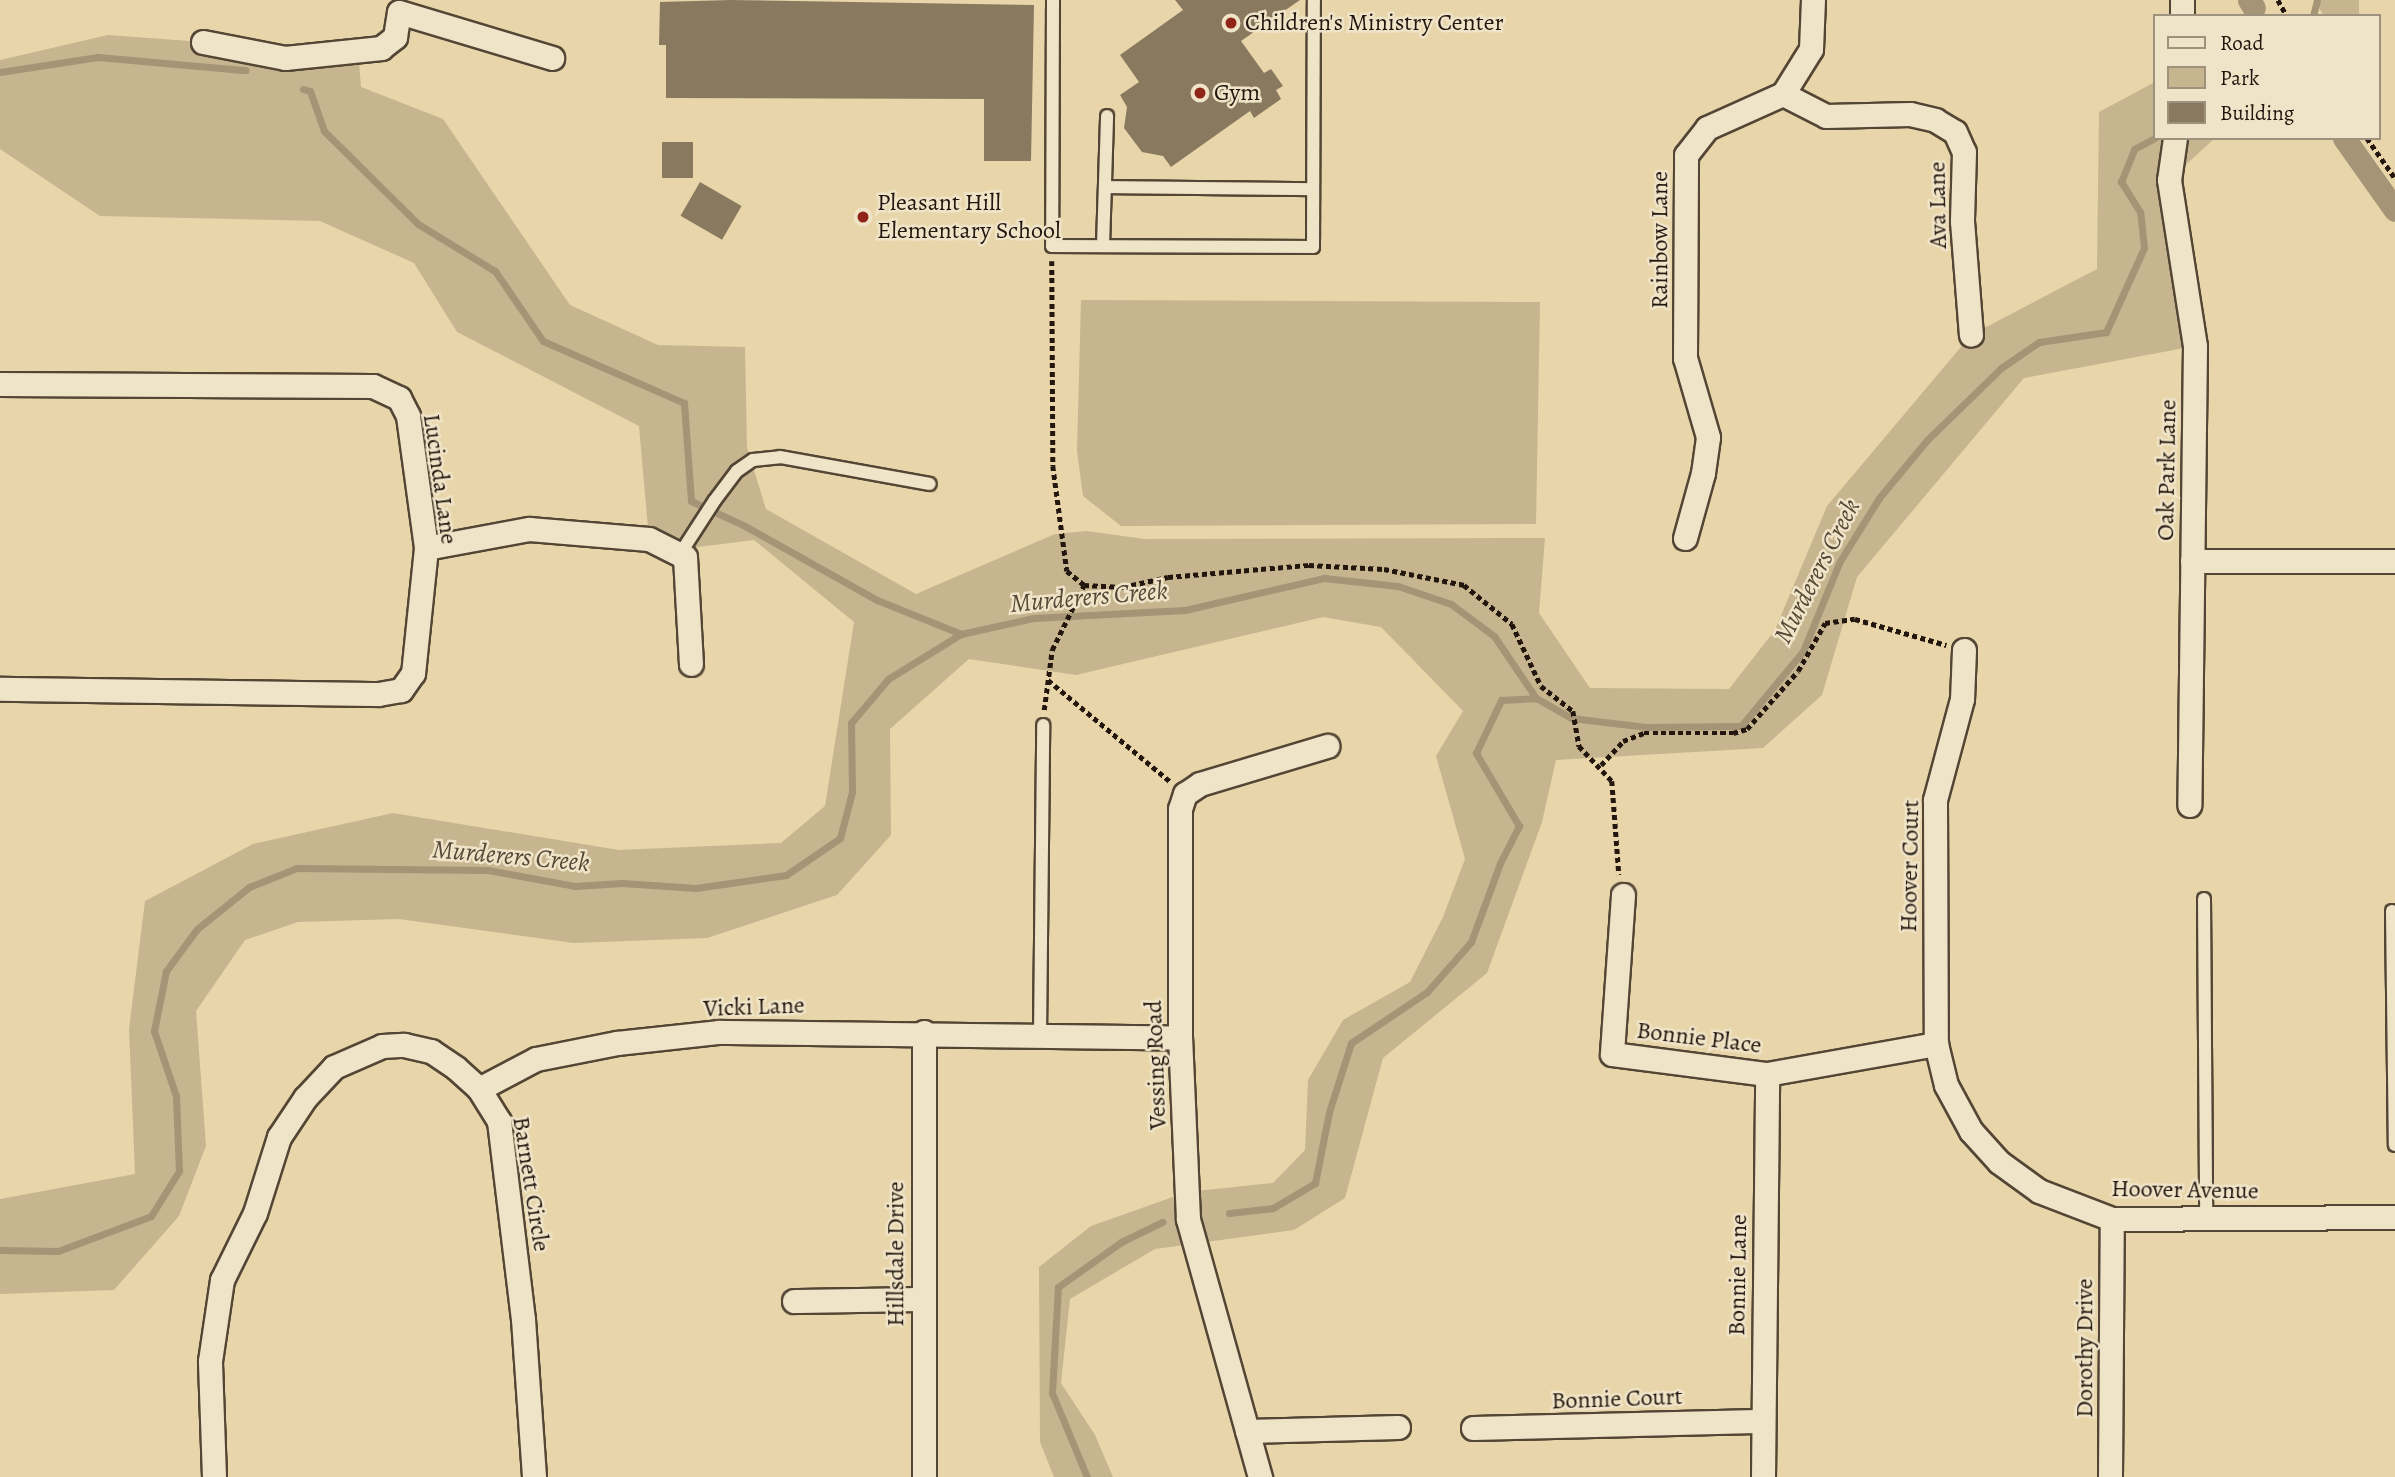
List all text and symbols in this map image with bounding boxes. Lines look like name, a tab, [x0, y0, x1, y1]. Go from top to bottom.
place label: Children's Ministry Center	[1245, 9, 1504, 37]
legend	[2154, 14, 2381, 140]
marker: Children's Ministry Center	[1223, 15, 1239, 31]
text: Road	[2220, 29, 2264, 57]
text: Park	[2220, 64, 2259, 92]
place label: Gym	[1214, 79, 1260, 107]
marker: Gym	[1192, 85, 1208, 101]
text: Building	[2220, 99, 2294, 127]
street label: Ava Lane	[1923, 161, 1953, 249]
street label: Rainbow Lane	[1646, 171, 1674, 309]
place label: Pleasant Hill Elementary School	[877, 189, 1061, 245]
marker: Pleasant Hill Elementary School	[855, 209, 871, 225]
street label: Oak Park Lane	[2151, 399, 2183, 541]
street label: Lucinda Lane	[417, 412, 463, 546]
water label: Murderers Creek	[1767, 494, 1867, 648]
water label: Murderers Creek	[1009, 575, 1169, 619]
street label: Hoover Court	[1894, 799, 1926, 933]
water label: Murderers Creek	[431, 834, 591, 878]
street label: Vicki Lane	[703, 991, 805, 1023]
street label: Vessing Road	[1139, 1000, 1173, 1130]
street label: Bonnie Place	[1635, 1016, 1763, 1060]
street label: Barnett Circle	[506, 1114, 556, 1254]
street label: Hoover Avenue	[2111, 1174, 2259, 1206]
street label: Hillsdale Drive	[882, 1181, 910, 1327]
street label: Bonnie Lane	[1723, 1214, 1753, 1336]
street label: Dorothy Drive	[2071, 1278, 2099, 1418]
street label: Bonnie Court	[1551, 1382, 1683, 1416]

